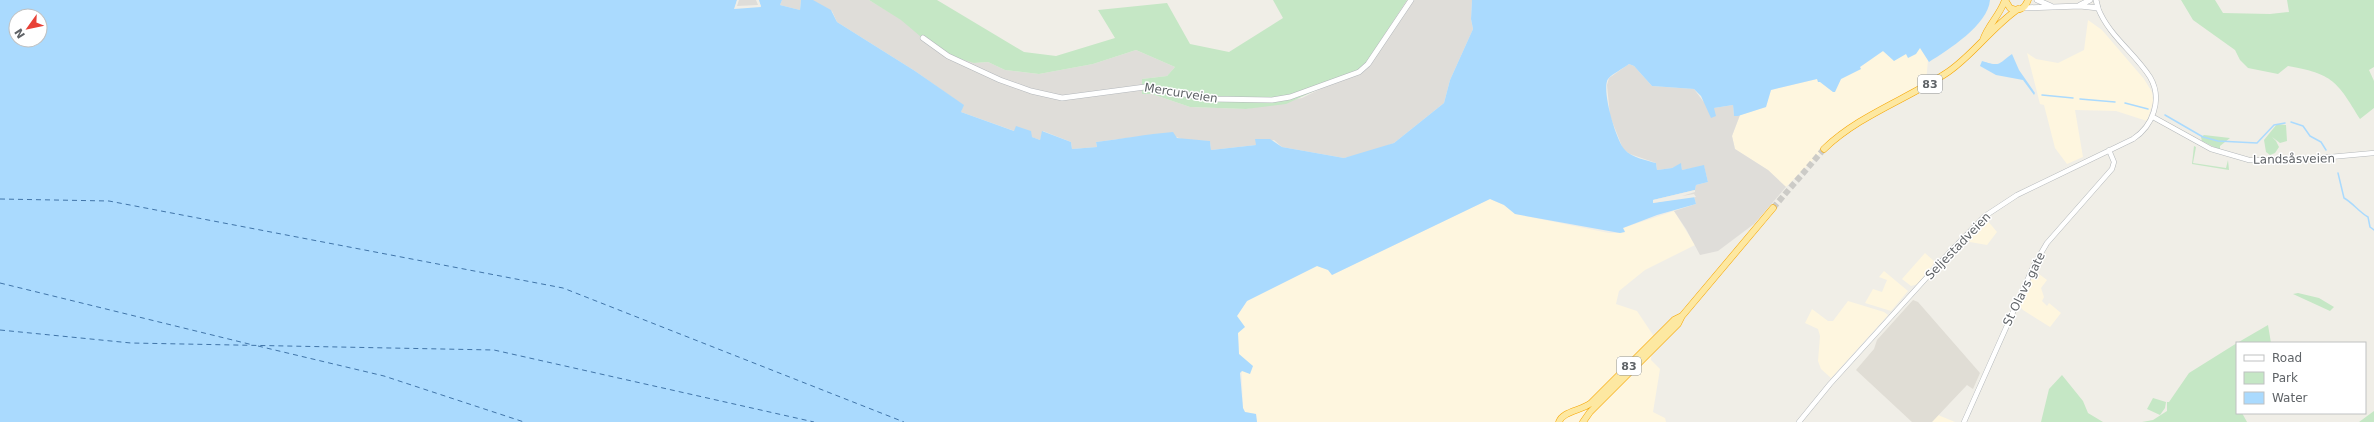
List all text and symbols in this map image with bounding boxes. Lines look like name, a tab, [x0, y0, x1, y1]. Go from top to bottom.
north arrow	[8, 8, 48, 48]
text: N	[12, 26, 28, 41]
road number: 83	[1918, 75, 1942, 93]
street label: Mercurveien	[1143, 80, 1219, 106]
street label: Landsåsveien	[2253, 151, 2335, 167]
street label: Seljestadveien	[1922, 210, 1994, 282]
street label: St Olavs gate	[2000, 250, 2048, 328]
legend	[2236, 342, 2366, 414]
text: Road	[2272, 351, 2302, 365]
road number: 83	[1617, 357, 1641, 375]
text: Park	[2272, 371, 2298, 385]
text: Water	[2272, 391, 2308, 405]

